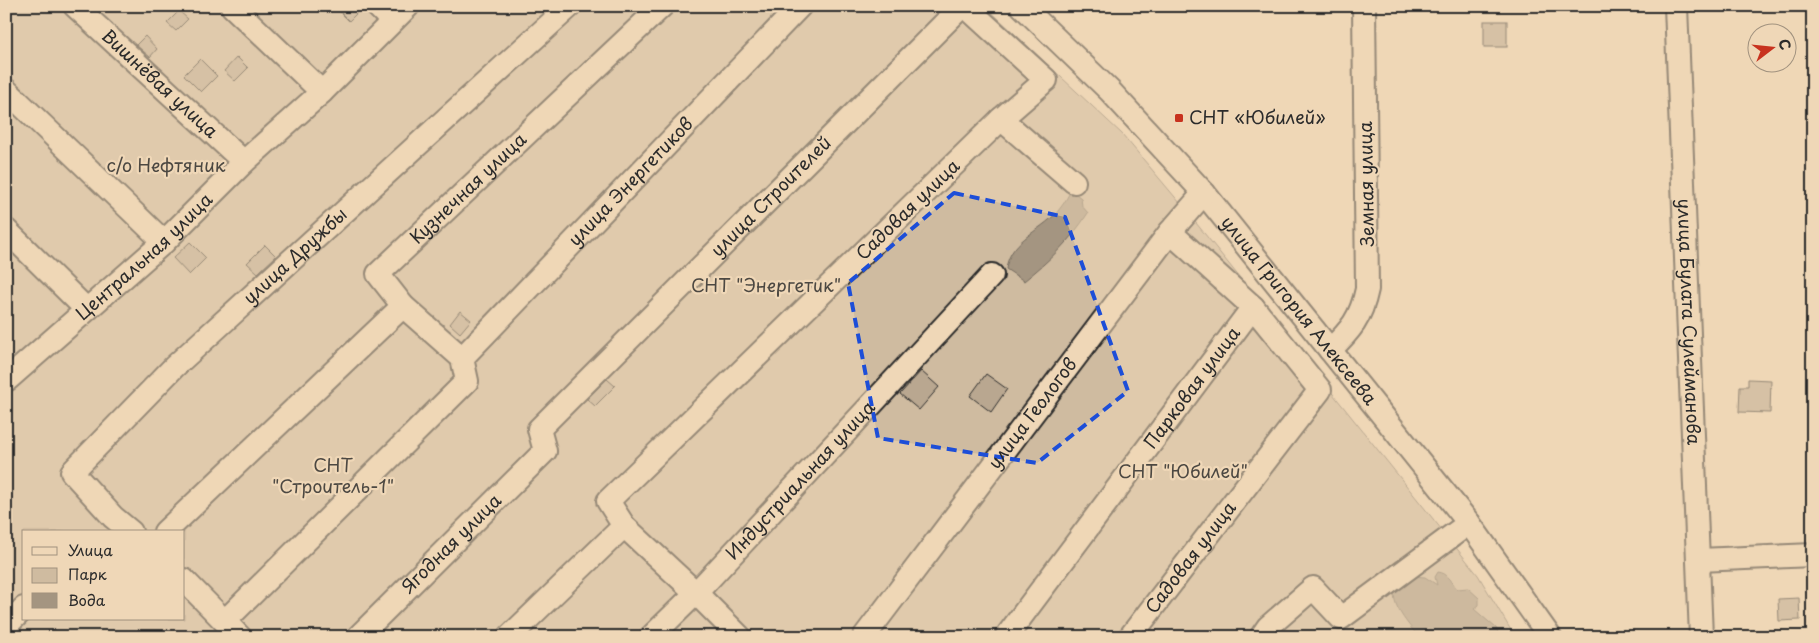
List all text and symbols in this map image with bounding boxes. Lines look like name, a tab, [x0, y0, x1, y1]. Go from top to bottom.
street label: Вишнёвая улица	[96, 22, 225, 144]
north arrow	[1746, 22, 1796, 72]
text: С	[1773, 36, 1797, 52]
place label: СНТ «Юбилей»	[1189, 103, 1326, 130]
street label: улица Энергетиков	[561, 110, 699, 252]
marker: СНТ «Юбилей»	[1173, 112, 1185, 124]
street label: Земная улица	[1351, 120, 1380, 247]
street label: Кузнечная улица	[403, 125, 532, 249]
street label: улица Строителей	[704, 129, 837, 262]
park label: с/о Нефтяник	[106, 151, 226, 178]
street label: Садовая улица	[849, 152, 966, 266]
street label: Центральная улица	[69, 185, 218, 326]
street label: улица Булата Сулейманова	[1672, 198, 1708, 446]
street label: улица Дружбы	[236, 201, 352, 310]
street label: улица Григория Алексеева	[1215, 209, 1385, 411]
park label: СНТ "Энергетик"	[691, 271, 841, 298]
street label: Парковая улица	[1136, 320, 1246, 454]
street label: улица Геологов	[981, 351, 1083, 474]
street label: Индустриальная улица	[719, 393, 881, 565]
park label: СНТ "Строитель-1"	[272, 451, 394, 499]
park label: СНТ "Юбилей"	[1118, 457, 1248, 484]
street label: Ягодная улица	[394, 486, 507, 599]
street label: Садовая улица	[1138, 494, 1242, 619]
legend	[22, 530, 185, 620]
text: Улица	[68, 538, 113, 561]
text: Парк	[68, 562, 107, 585]
text: Вода	[68, 588, 106, 611]

